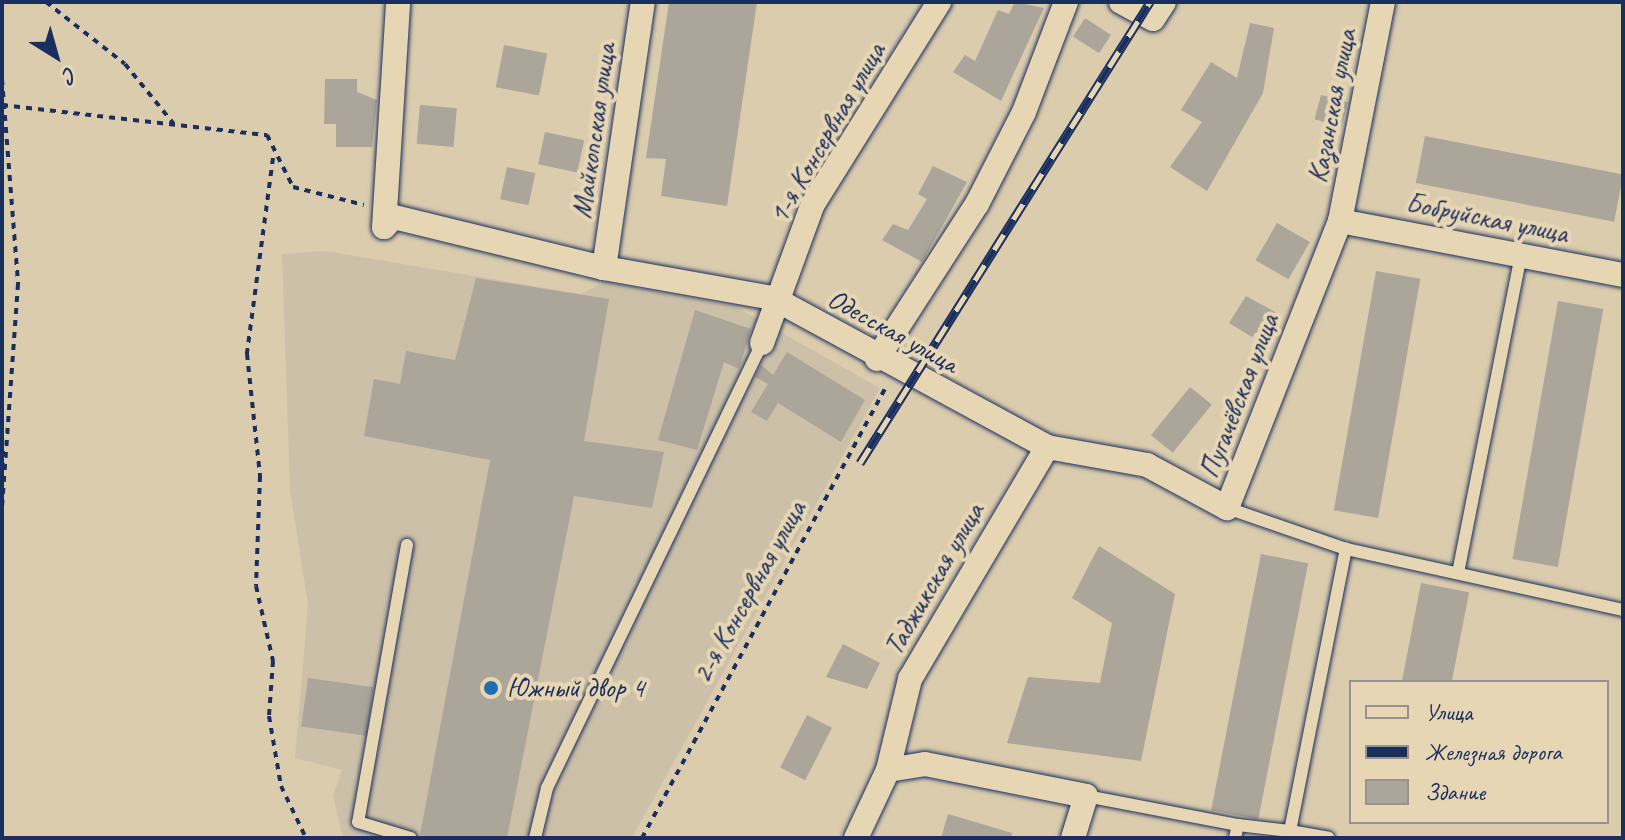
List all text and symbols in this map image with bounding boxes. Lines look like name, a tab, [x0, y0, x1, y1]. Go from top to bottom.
north arrow	[16, 16, 96, 96]
street label: Казанская улица	[1300, 25, 1364, 187]
street label: 1-я Консервная улица	[761, 36, 893, 230]
street label: Майкопская улица	[565, 41, 623, 221]
text: С	[58, 61, 83, 90]
street label: Бобруйская улица	[1402, 186, 1572, 250]
street label: Одесская улица	[822, 281, 964, 381]
street label: Пугачёвская улица	[1192, 308, 1286, 484]
street label: 2-я Консервная улица	[685, 495, 813, 689]
street label: Таджикская улица	[877, 496, 991, 662]
place label: Южный двор 4	[507, 671, 644, 705]
marker: Южный двор 4	[482, 679, 500, 697]
legend	[1349, 680, 1609, 824]
text: Улица	[1425, 697, 1473, 727]
text: Железная дорога	[1425, 737, 1562, 767]
text: Здание	[1425, 777, 1485, 807]

